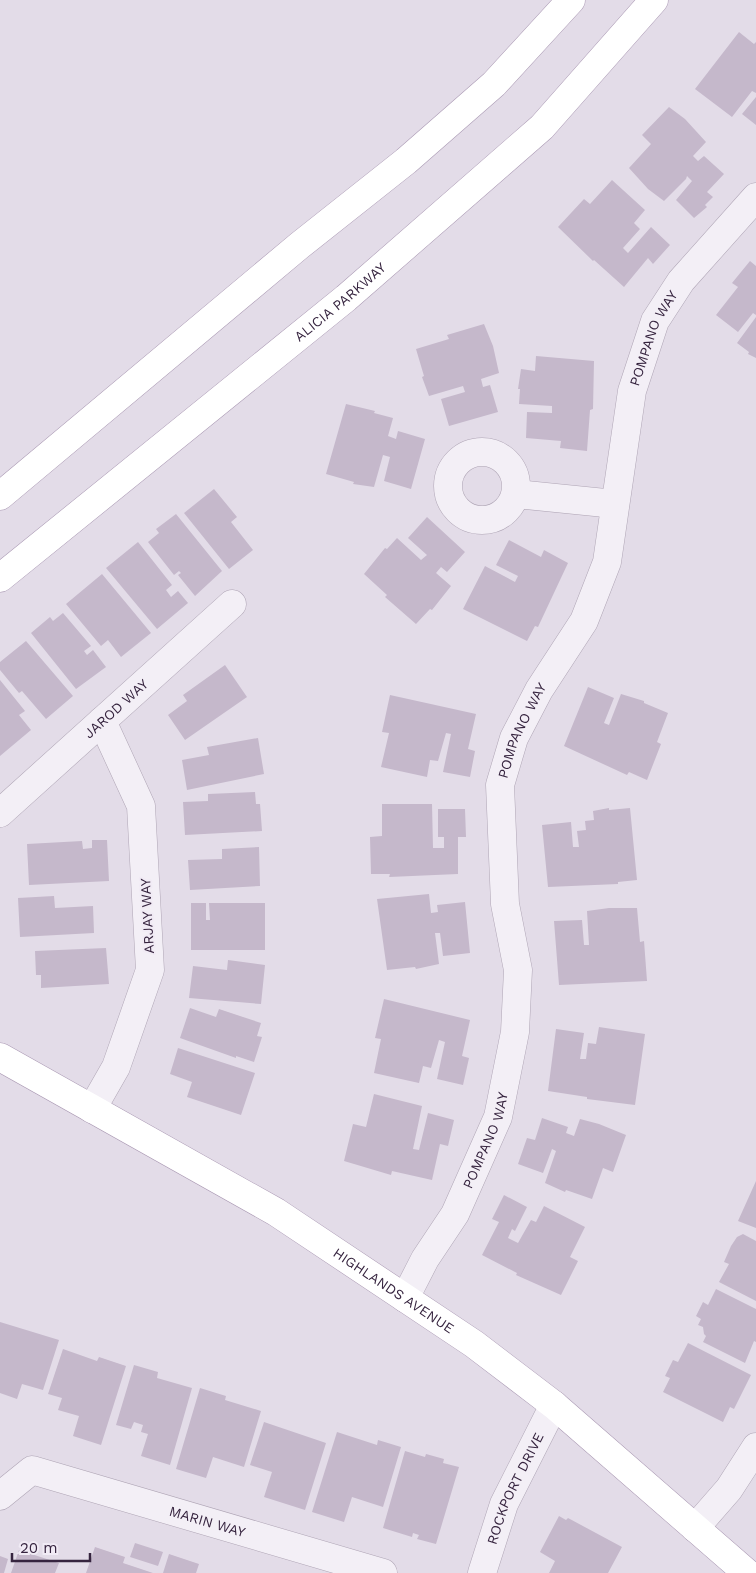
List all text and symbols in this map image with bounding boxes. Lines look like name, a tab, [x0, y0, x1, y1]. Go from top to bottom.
street label: ALICIA PARKWAY	[291, 259, 389, 345]
street label: POMPANO WAY	[626, 287, 681, 388]
street label: JAROD WAY	[81, 676, 151, 741]
street label: POMPANO WAY	[494, 680, 550, 780]
street label: ARJAY WAY	[137, 878, 157, 954]
street label: POMPANO WAY	[459, 1091, 511, 1191]
street label: HIGHLANDS AVENUE	[330, 1245, 457, 1336]
street label: ROCKPORT DRIVE	[484, 1430, 547, 1546]
street label: MARIN WAY	[167, 1503, 247, 1540]
scale bar	[12, 1530, 90, 1562]
text: 20 m	[20, 1539, 58, 1557]

